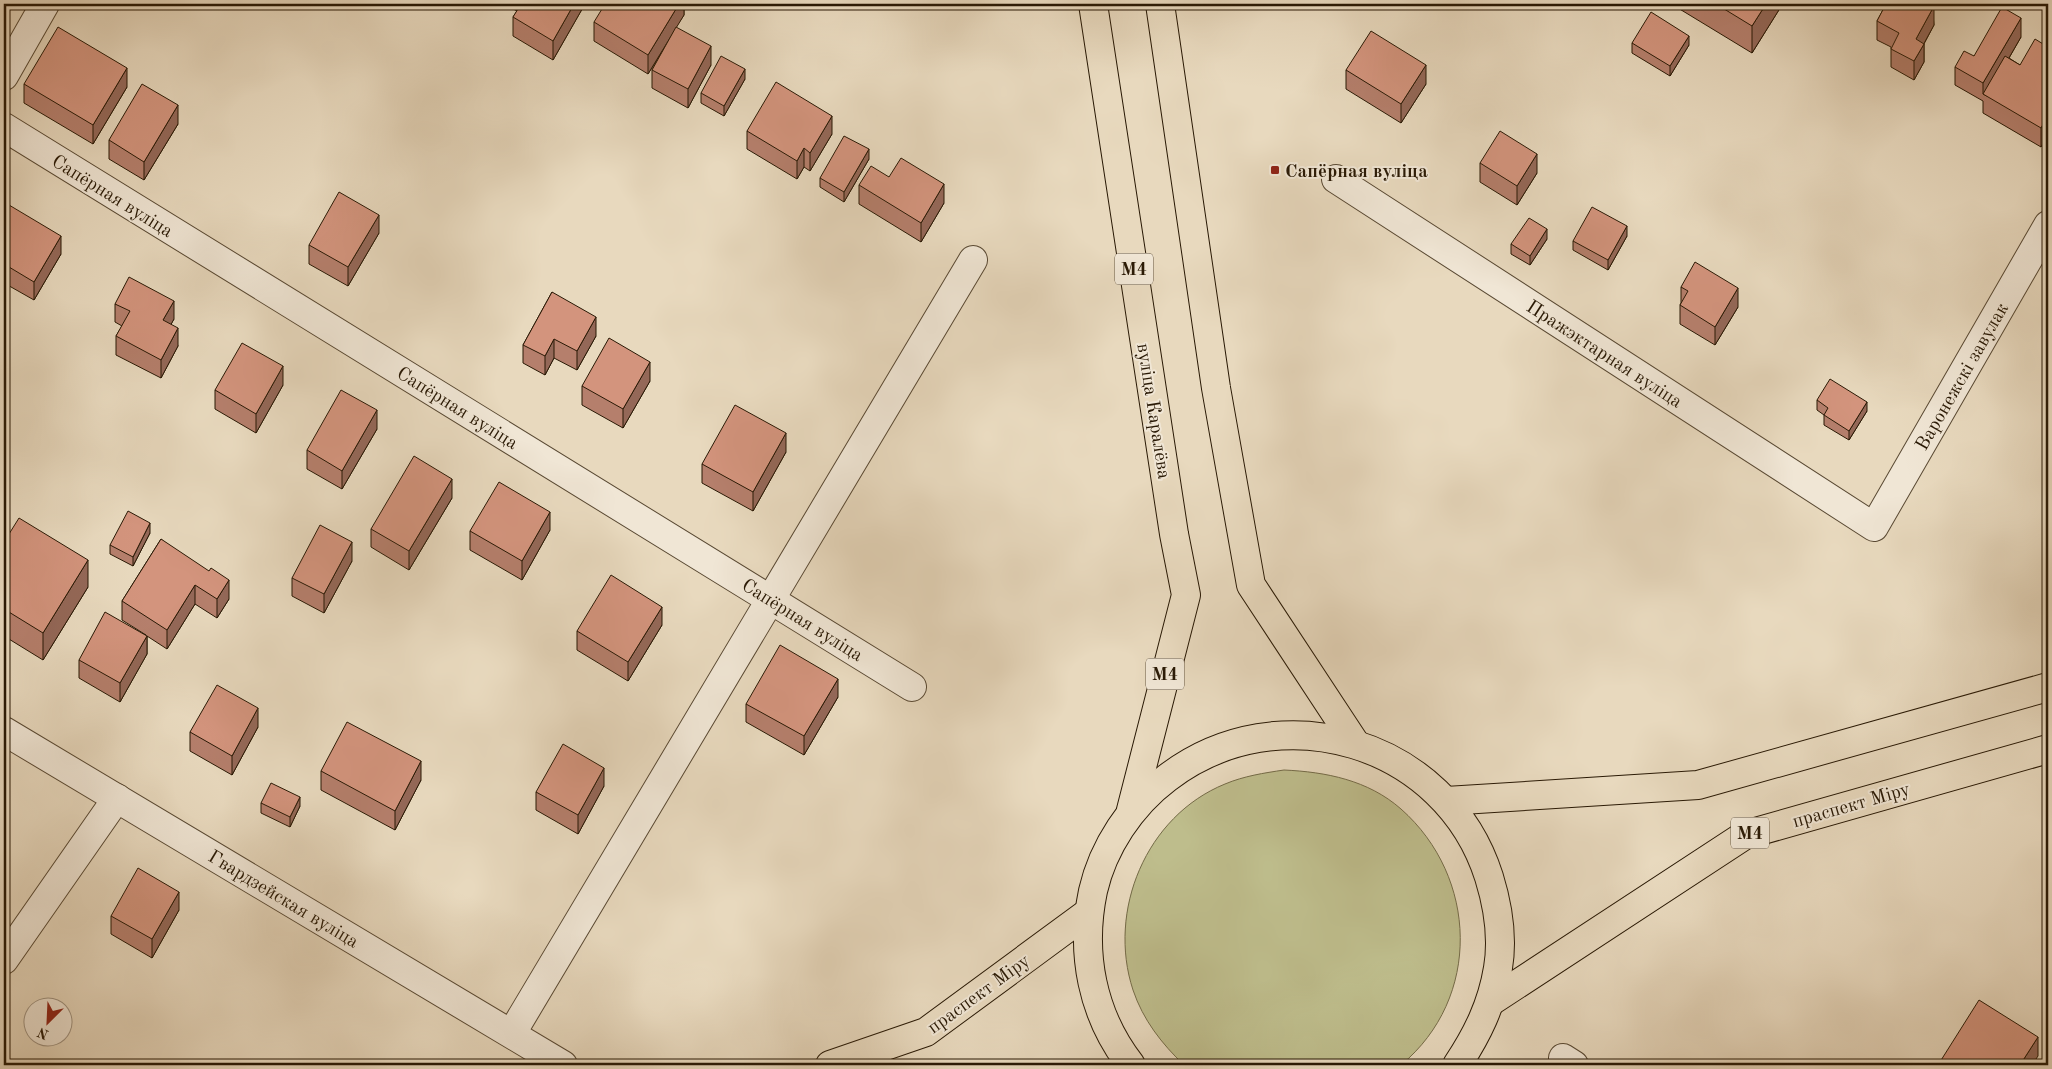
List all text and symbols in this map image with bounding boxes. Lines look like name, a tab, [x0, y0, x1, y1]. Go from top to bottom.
street label: Сапёрная вуліца	[48, 152, 176, 242]
place label: Сапёрная вуліца	[1285, 163, 1428, 182]
marker: Сапёрная вуліца	[1269, 164, 1281, 176]
road number: М4	[1115, 253, 1153, 284]
street label: Пражэктарная вуліца	[1522, 298, 1686, 413]
street label: Варонежскі завулак	[1913, 300, 2013, 454]
street label: вуліца Каралёва	[1132, 342, 1173, 481]
street label: Сапёрная вуліца	[393, 364, 521, 454]
street label: Сапёрная вуліца	[738, 576, 866, 666]
road number: М4	[1146, 659, 1184, 690]
street label: праспект Міру	[1791, 781, 1913, 832]
road number: М4	[1731, 818, 1769, 848]
street label: Гвардзейская вуліца	[204, 848, 362, 953]
street label: праспект Міру	[925, 952, 1034, 1038]
north arrow	[22, 996, 72, 1046]
text: N	[35, 1024, 51, 1042]

